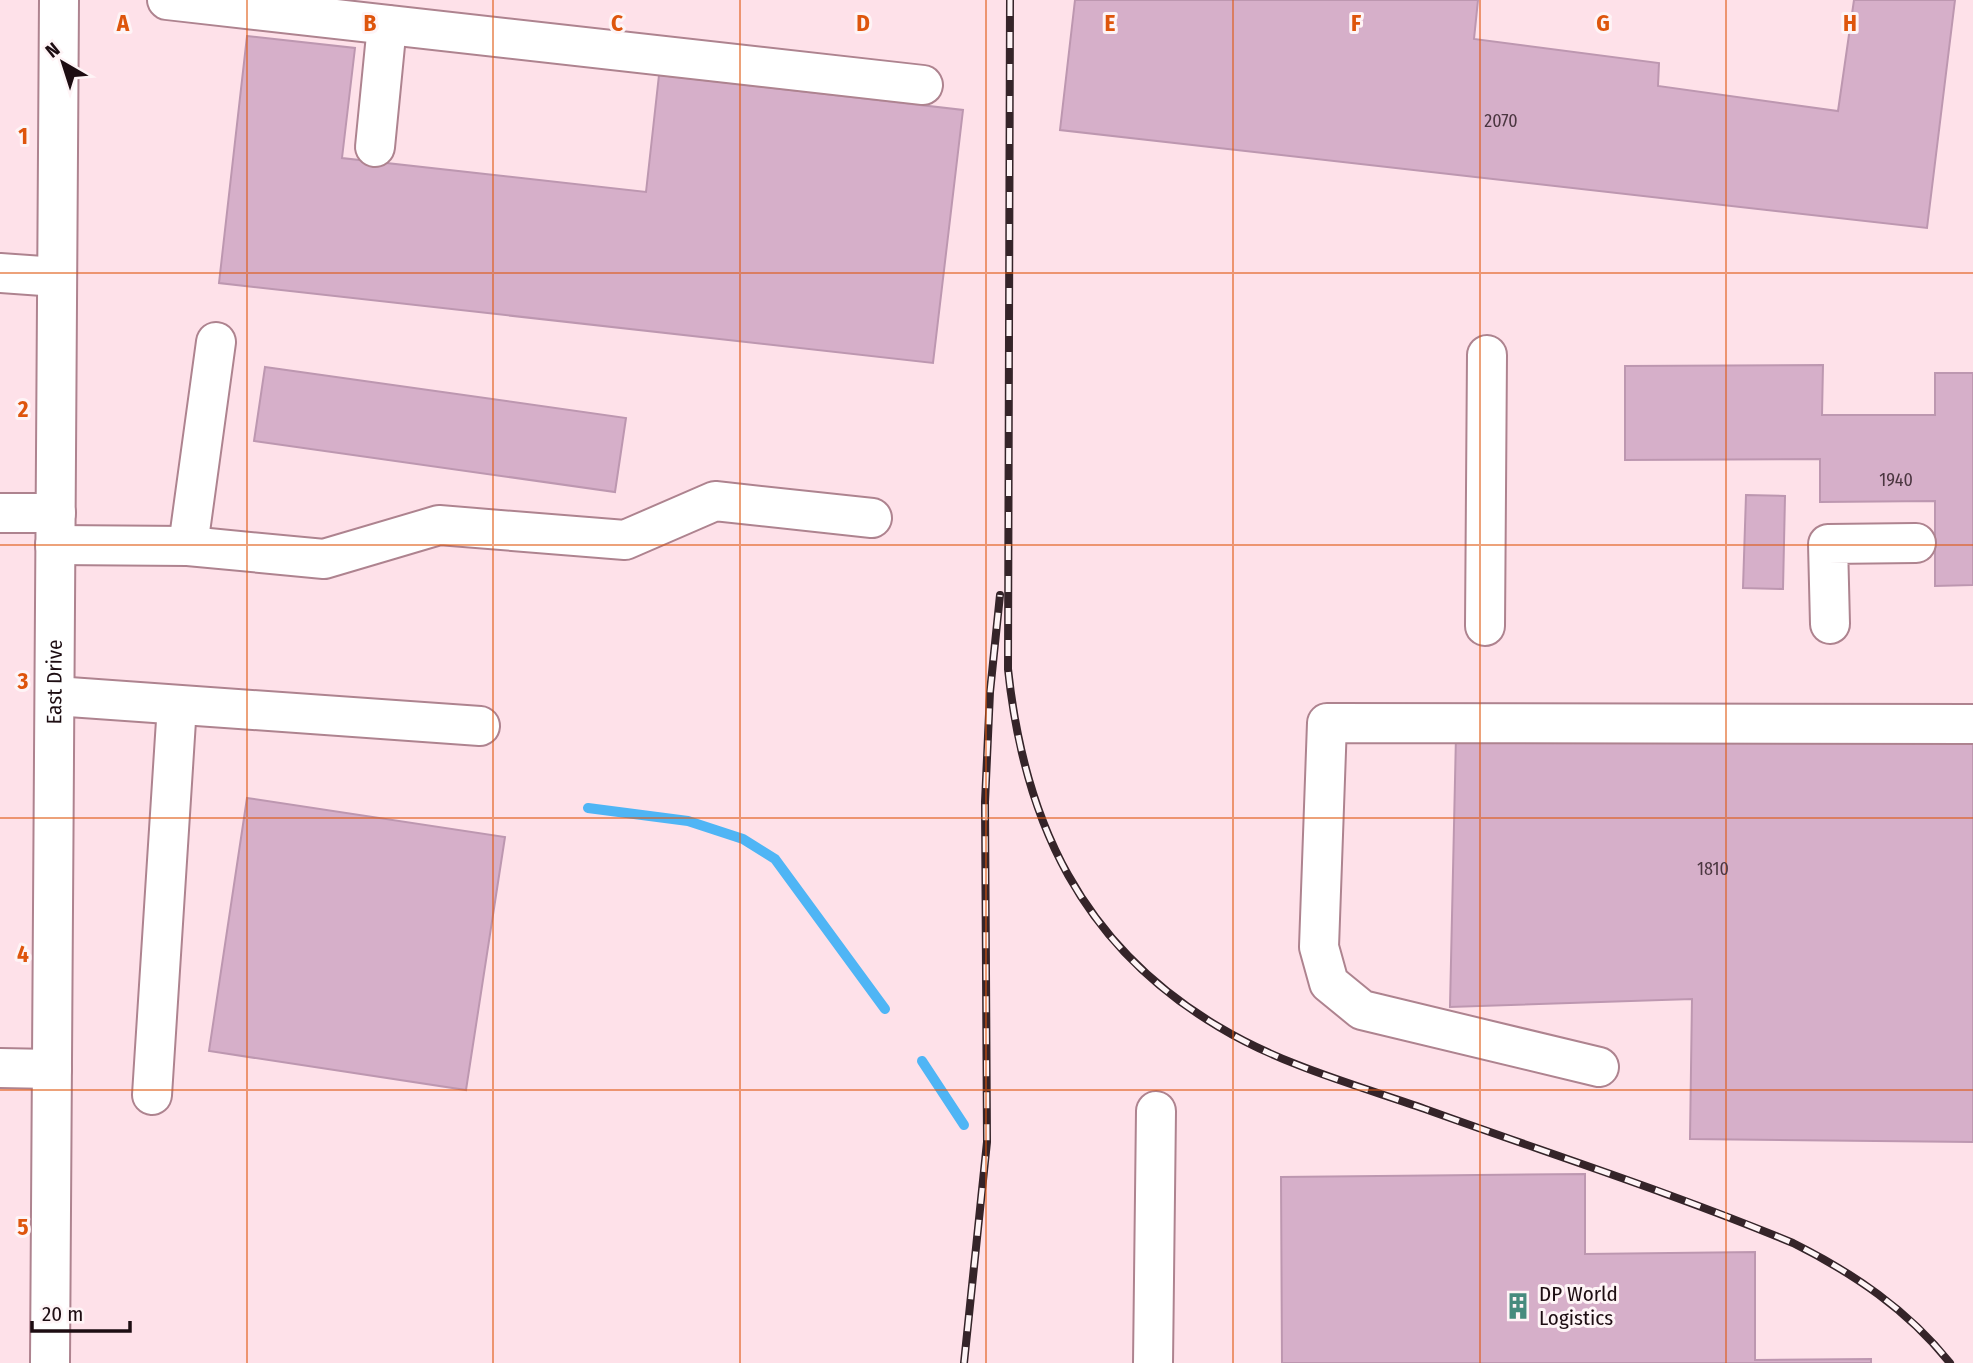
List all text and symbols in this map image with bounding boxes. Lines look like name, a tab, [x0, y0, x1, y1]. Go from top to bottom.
text: A	[116, 9, 130, 37]
text: B	[364, 9, 377, 37]
text: C	[611, 9, 623, 37]
text: D	[856, 9, 870, 37]
text: E	[1105, 9, 1116, 37]
text: F	[1351, 9, 1361, 37]
text: G	[1596, 9, 1610, 37]
text: H	[1843, 9, 1857, 37]
north arrow	[28, 28, 98, 98]
text: N	[41, 38, 64, 63]
house number: 2070	[1484, 110, 1518, 132]
text: 1	[18, 122, 28, 150]
text: 2	[17, 395, 29, 423]
house number: 1940	[1879, 469, 1913, 491]
street label: East Drive	[41, 639, 68, 725]
text: 3	[17, 667, 29, 695]
house number: 1810	[1697, 858, 1729, 880]
text: 4	[17, 940, 29, 968]
text: 5	[17, 1213, 29, 1241]
place label: DP World Logistics	[1539, 1281, 1618, 1331]
scale bar	[32, 1290, 130, 1334]
building icon: DP World Logistics	[1503, 1291, 1533, 1321]
text: 20 m	[42, 1301, 83, 1327]

